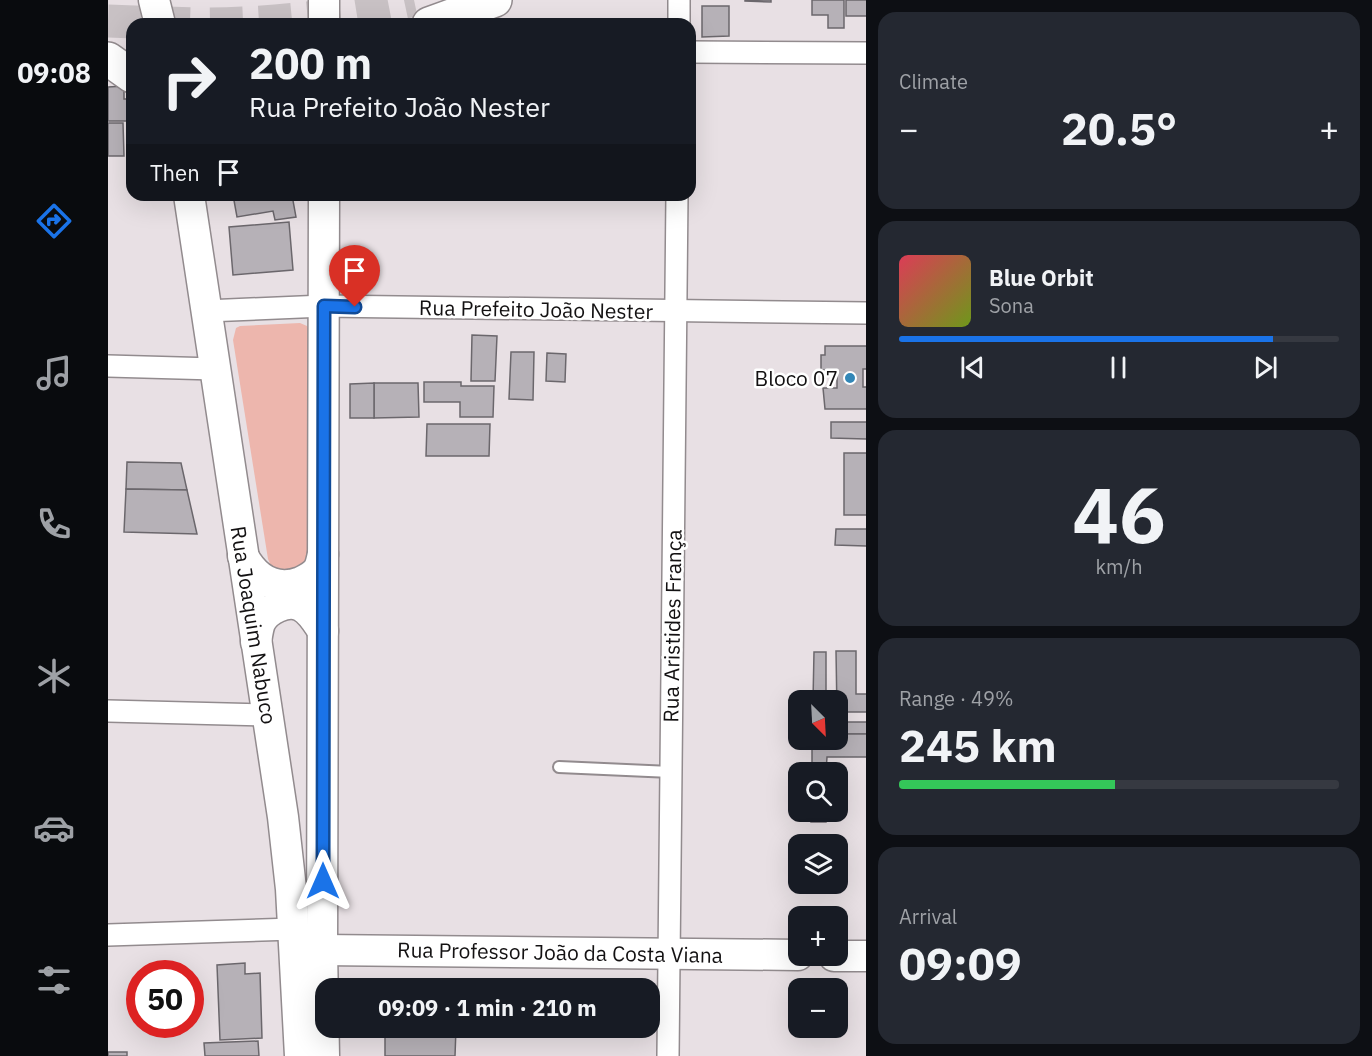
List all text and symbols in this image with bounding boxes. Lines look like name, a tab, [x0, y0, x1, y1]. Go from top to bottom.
text: 200 m	[249, 36, 372, 91]
icon: right	[150, 42, 228, 120]
text: 09:08	[17, 55, 91, 90]
text: Climate	[899, 68, 968, 95]
text: Rua Prefeito João Nester	[249, 89, 550, 124]
text: 20.5°	[1061, 99, 1177, 157]
text: −	[899, 107, 919, 150]
text: +	[1319, 107, 1339, 150]
icon: arrive	[212, 156, 245, 189]
text: Then	[150, 158, 200, 187]
icon: directions	[33, 200, 75, 242]
pin	[329, 245, 380, 307]
icon: arrive	[338, 254, 371, 287]
text: Blue Orbit	[989, 263, 1094, 292]
text: Sona	[989, 292, 1034, 319]
street label: Rua Prefeito João Nester	[419, 293, 654, 325]
icon: previous	[956, 351, 989, 384]
icon: pause	[1102, 351, 1135, 384]
icon: next	[1249, 351, 1282, 384]
icon: music	[33, 352, 75, 394]
place label: Bloco 07	[754, 364, 838, 392]
marker: Bloco 07	[843, 371, 857, 385]
text: 46	[1072, 463, 1166, 564]
icon: phone	[33, 503, 75, 545]
street label: Rua Joaquim Nabuco	[225, 524, 283, 726]
street label: Rua Aristides França	[656, 529, 688, 723]
text: km/h	[1095, 553, 1143, 580]
icon: climate	[33, 655, 75, 697]
text: Range · 49%	[899, 685, 1014, 712]
north arrow	[788, 690, 848, 750]
map controls	[788, 690, 848, 1038]
text: 245 km	[899, 716, 1057, 774]
button: search	[788, 762, 848, 822]
icon: car	[33, 807, 75, 849]
button: layers	[788, 834, 848, 894]
position arrow	[291, 849, 355, 913]
text: Arrival	[899, 903, 957, 930]
button: +	[788, 906, 848, 966]
text: 09:09	[899, 934, 1022, 992]
street label: Rua Professor João da Costa Viana	[397, 935, 723, 969]
icon: filters	[33, 959, 75, 1001]
speed limit sign: 50	[126, 960, 204, 1038]
button: −	[788, 978, 848, 1038]
text: 09:09 · 1 min · 210 m	[378, 993, 597, 1022]

